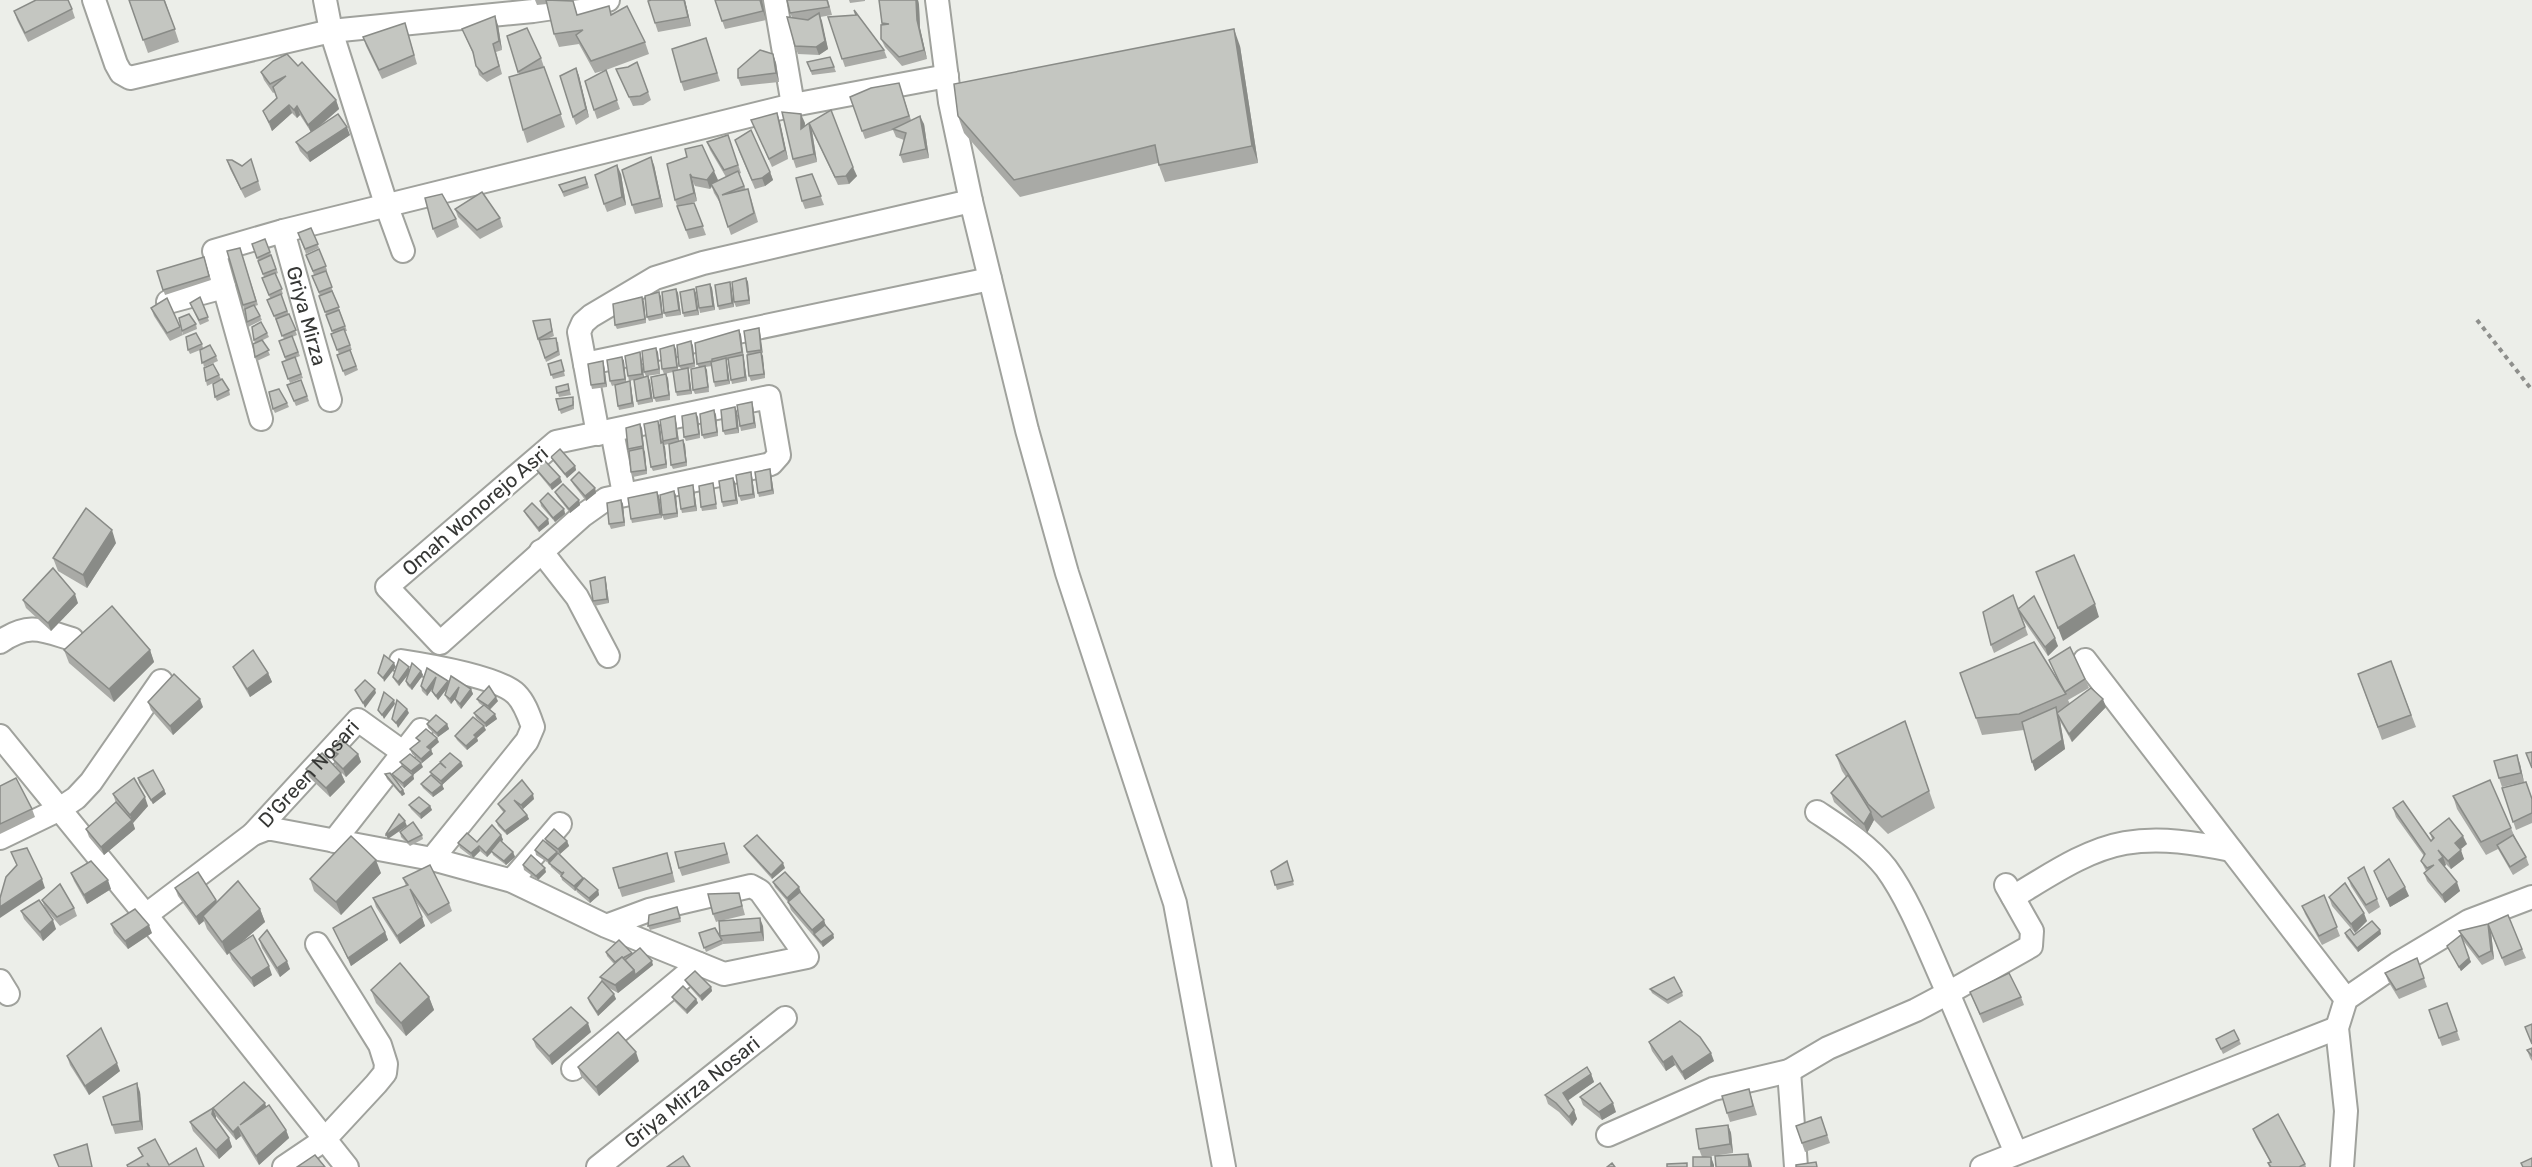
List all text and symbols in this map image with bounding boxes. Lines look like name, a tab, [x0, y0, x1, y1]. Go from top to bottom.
street label: Griya Mirza	[281, 263, 332, 368]
street label: Omah Wonorejo Asri	[397, 441, 553, 581]
street label: D'Green Nosari	[253, 715, 364, 832]
street label: Griya Mirza Nosari	[619, 1031, 764, 1153]

